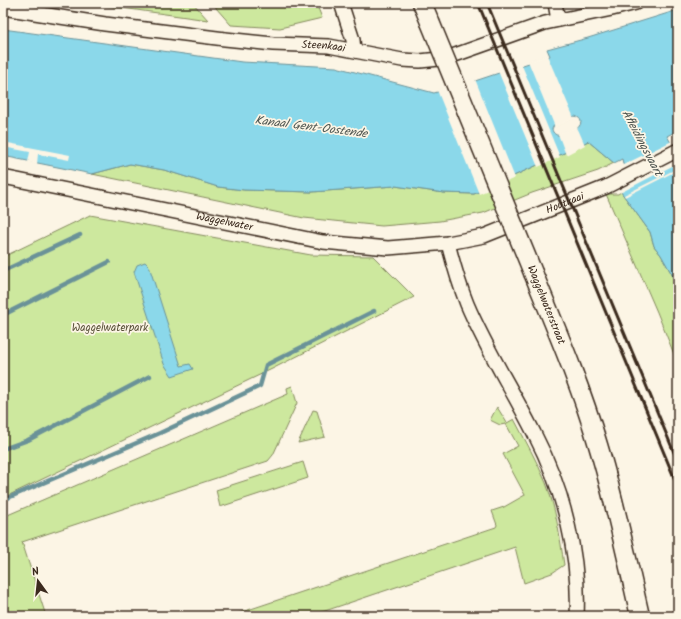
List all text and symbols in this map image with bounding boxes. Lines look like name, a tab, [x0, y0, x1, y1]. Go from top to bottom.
street label: Steenkaai	[301, 36, 347, 58]
water label: Afleidingsvaart	[616, 106, 669, 182]
water label: Kanaal Gent-Oostende	[254, 111, 370, 144]
street label: Houtkaai	[543, 188, 587, 219]
street label: Waggelwater	[195, 207, 256, 237]
street label: Waggelwaterstraat	[522, 262, 570, 348]
park label: Waggelwaterpark	[72, 319, 149, 337]
north arrow	[18, 561, 58, 601]
text: N	[30, 563, 41, 582]

